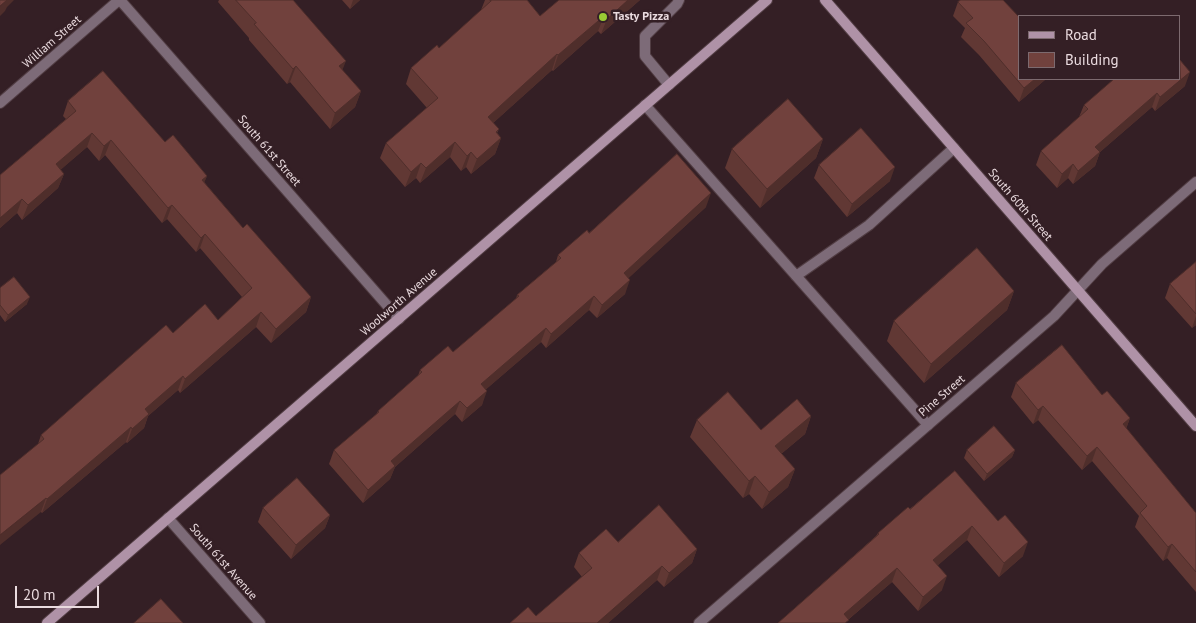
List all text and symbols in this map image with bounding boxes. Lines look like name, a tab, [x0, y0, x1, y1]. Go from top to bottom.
place label: Tasty Pizza	[613, 10, 669, 24]
marker: Tasty Pizza	[597, 11, 609, 23]
street label: William Street	[20, 13, 84, 71]
legend	[1018, 15, 1181, 80]
text: Road	[1065, 25, 1097, 44]
text: Building	[1065, 50, 1119, 69]
street label: South 61st Street	[234, 113, 304, 189]
street label: South 60th Street	[985, 166, 1055, 244]
street label: Woolworth Avenue	[358, 265, 440, 339]
street label: Pine Street	[916, 372, 968, 420]
street label: South 61st Avenue	[186, 521, 260, 603]
scale bar	[18, 576, 101, 608]
text: 20 m	[23, 585, 56, 604]

